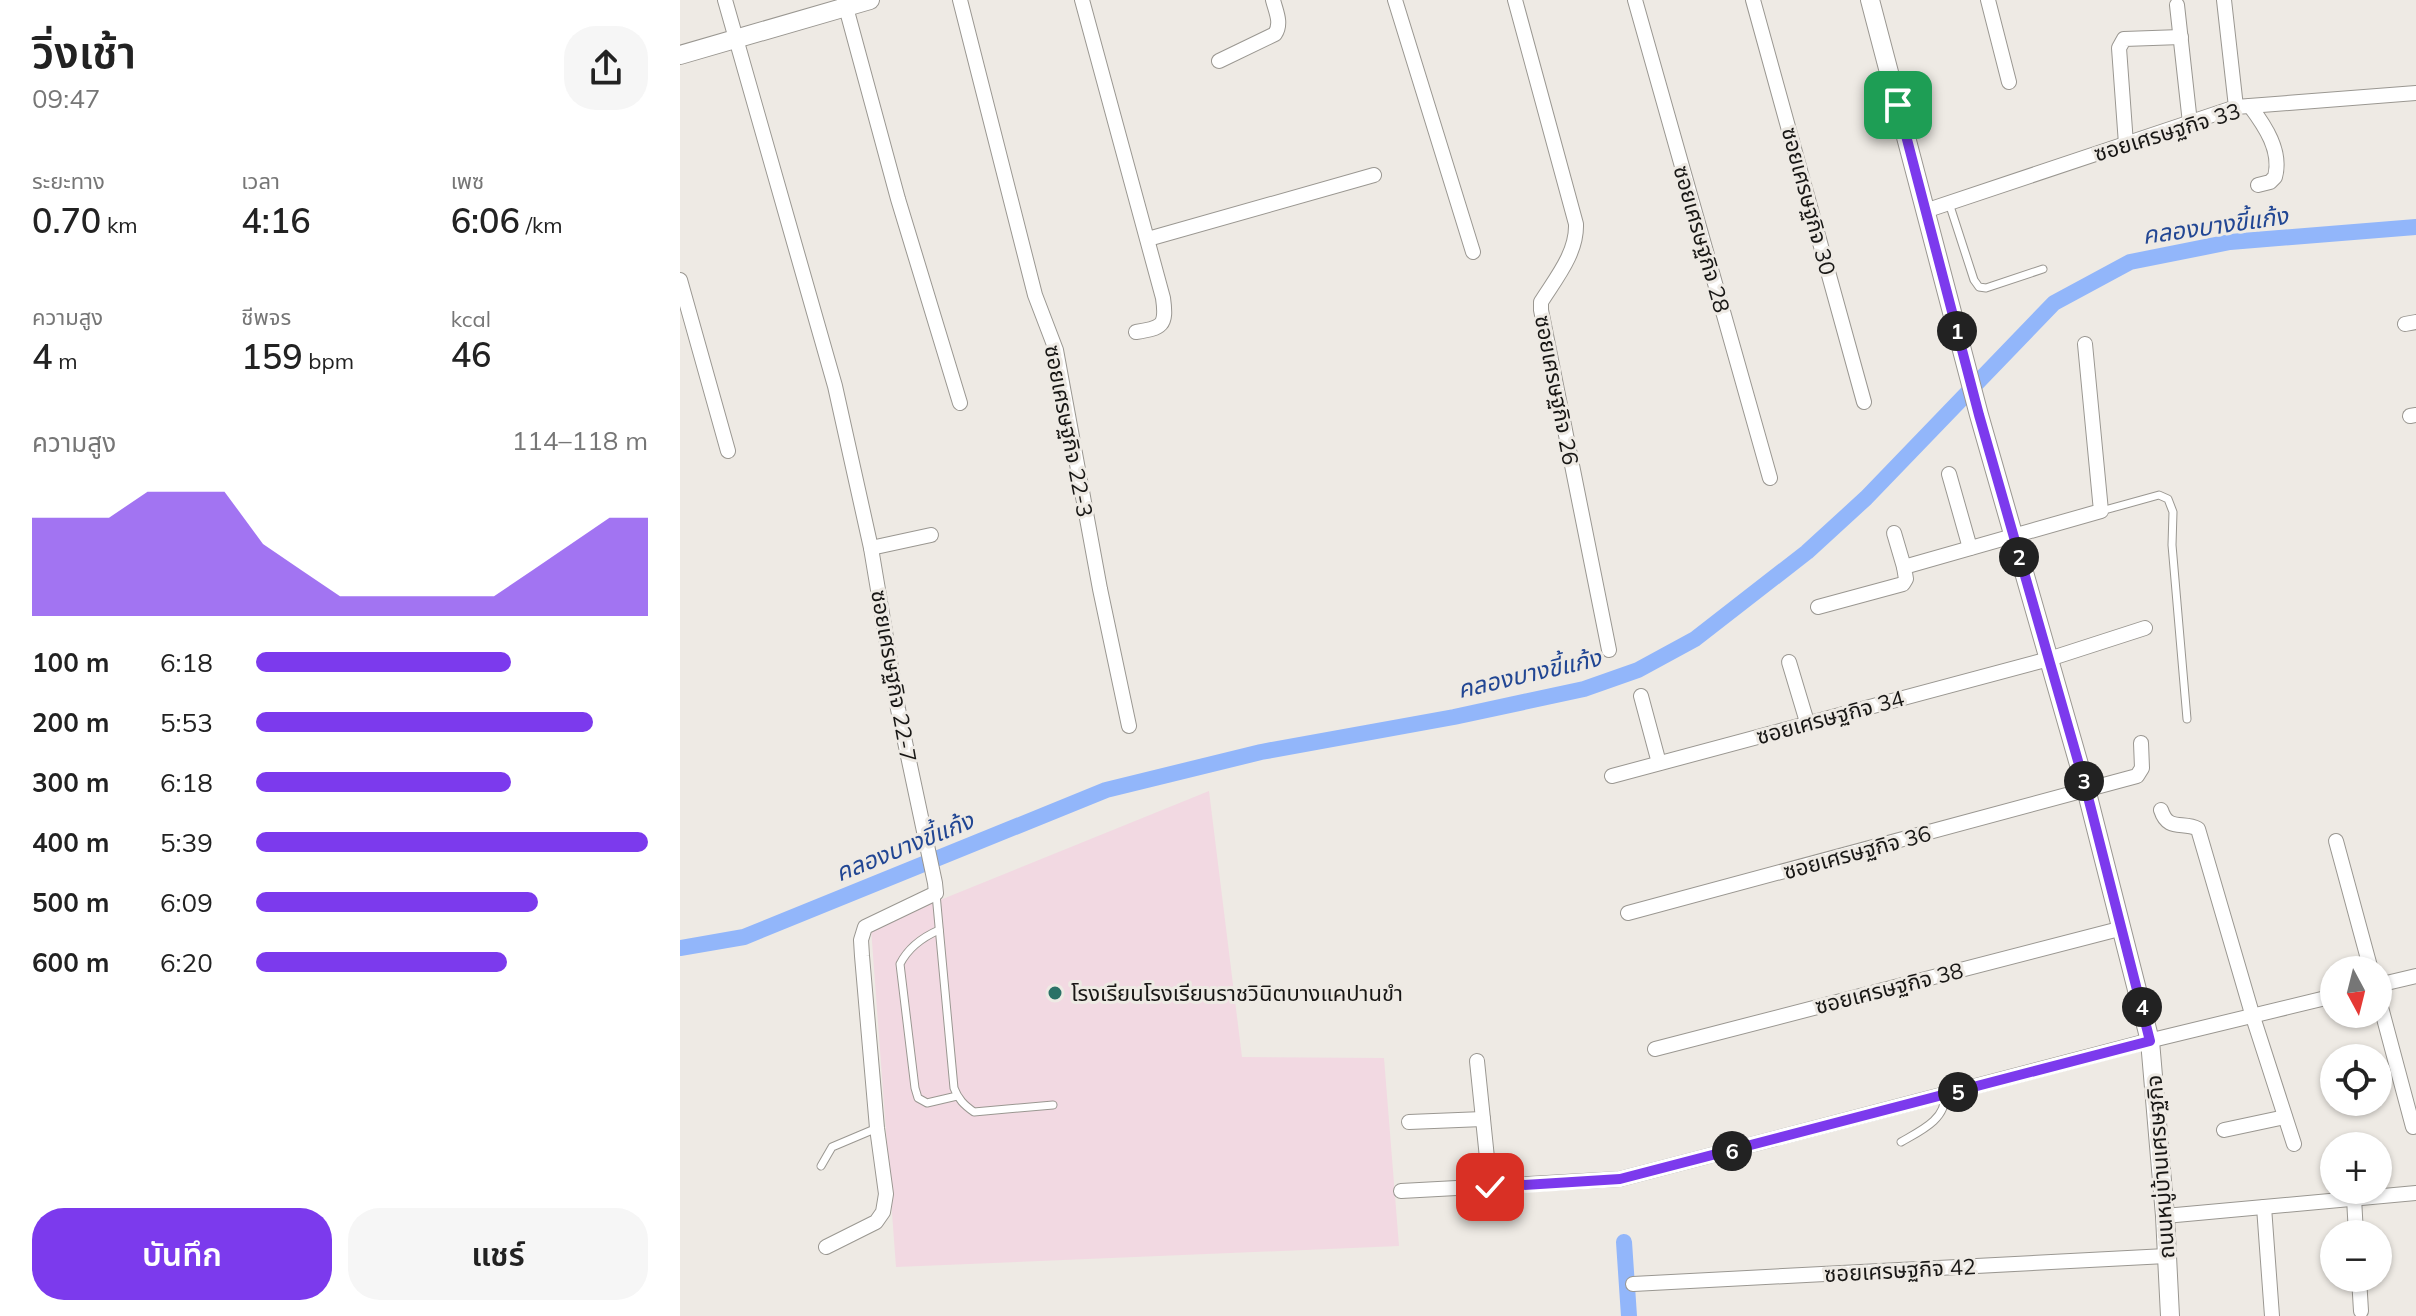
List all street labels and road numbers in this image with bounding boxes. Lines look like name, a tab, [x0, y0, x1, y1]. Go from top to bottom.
street label: ซอยเศรษฐกิจ 33	[2090, 96, 2244, 168]
street label: ซอยเศรษฐกิจ 30	[1776, 124, 1842, 278]
street label: ซอยเศรษฐกิจ 28	[1668, 162, 1736, 316]
street label: ซอยเศรษฐกิจ 26	[1529, 313, 1585, 467]
street label: ซอยเศรษฐกิจ 22-3	[1039, 343, 1099, 519]
street label: ซอยเศรษฐกิจ 22-7	[865, 588, 923, 764]
street label: ซอยเศรษฐกิจ 34	[1753, 684, 1907, 750]
street label: ซอยเศรษฐกิจ 36	[1780, 819, 1934, 885]
street label: ซอยเศรษฐกิจ 38	[1812, 956, 1966, 1020]
street label: ถนนหมู่บ้านเศรษฐกิจ	[2140, 1074, 2180, 1260]
street label: ซอยเศรษฐกิจ 42	[1823, 1252, 1977, 1288]

